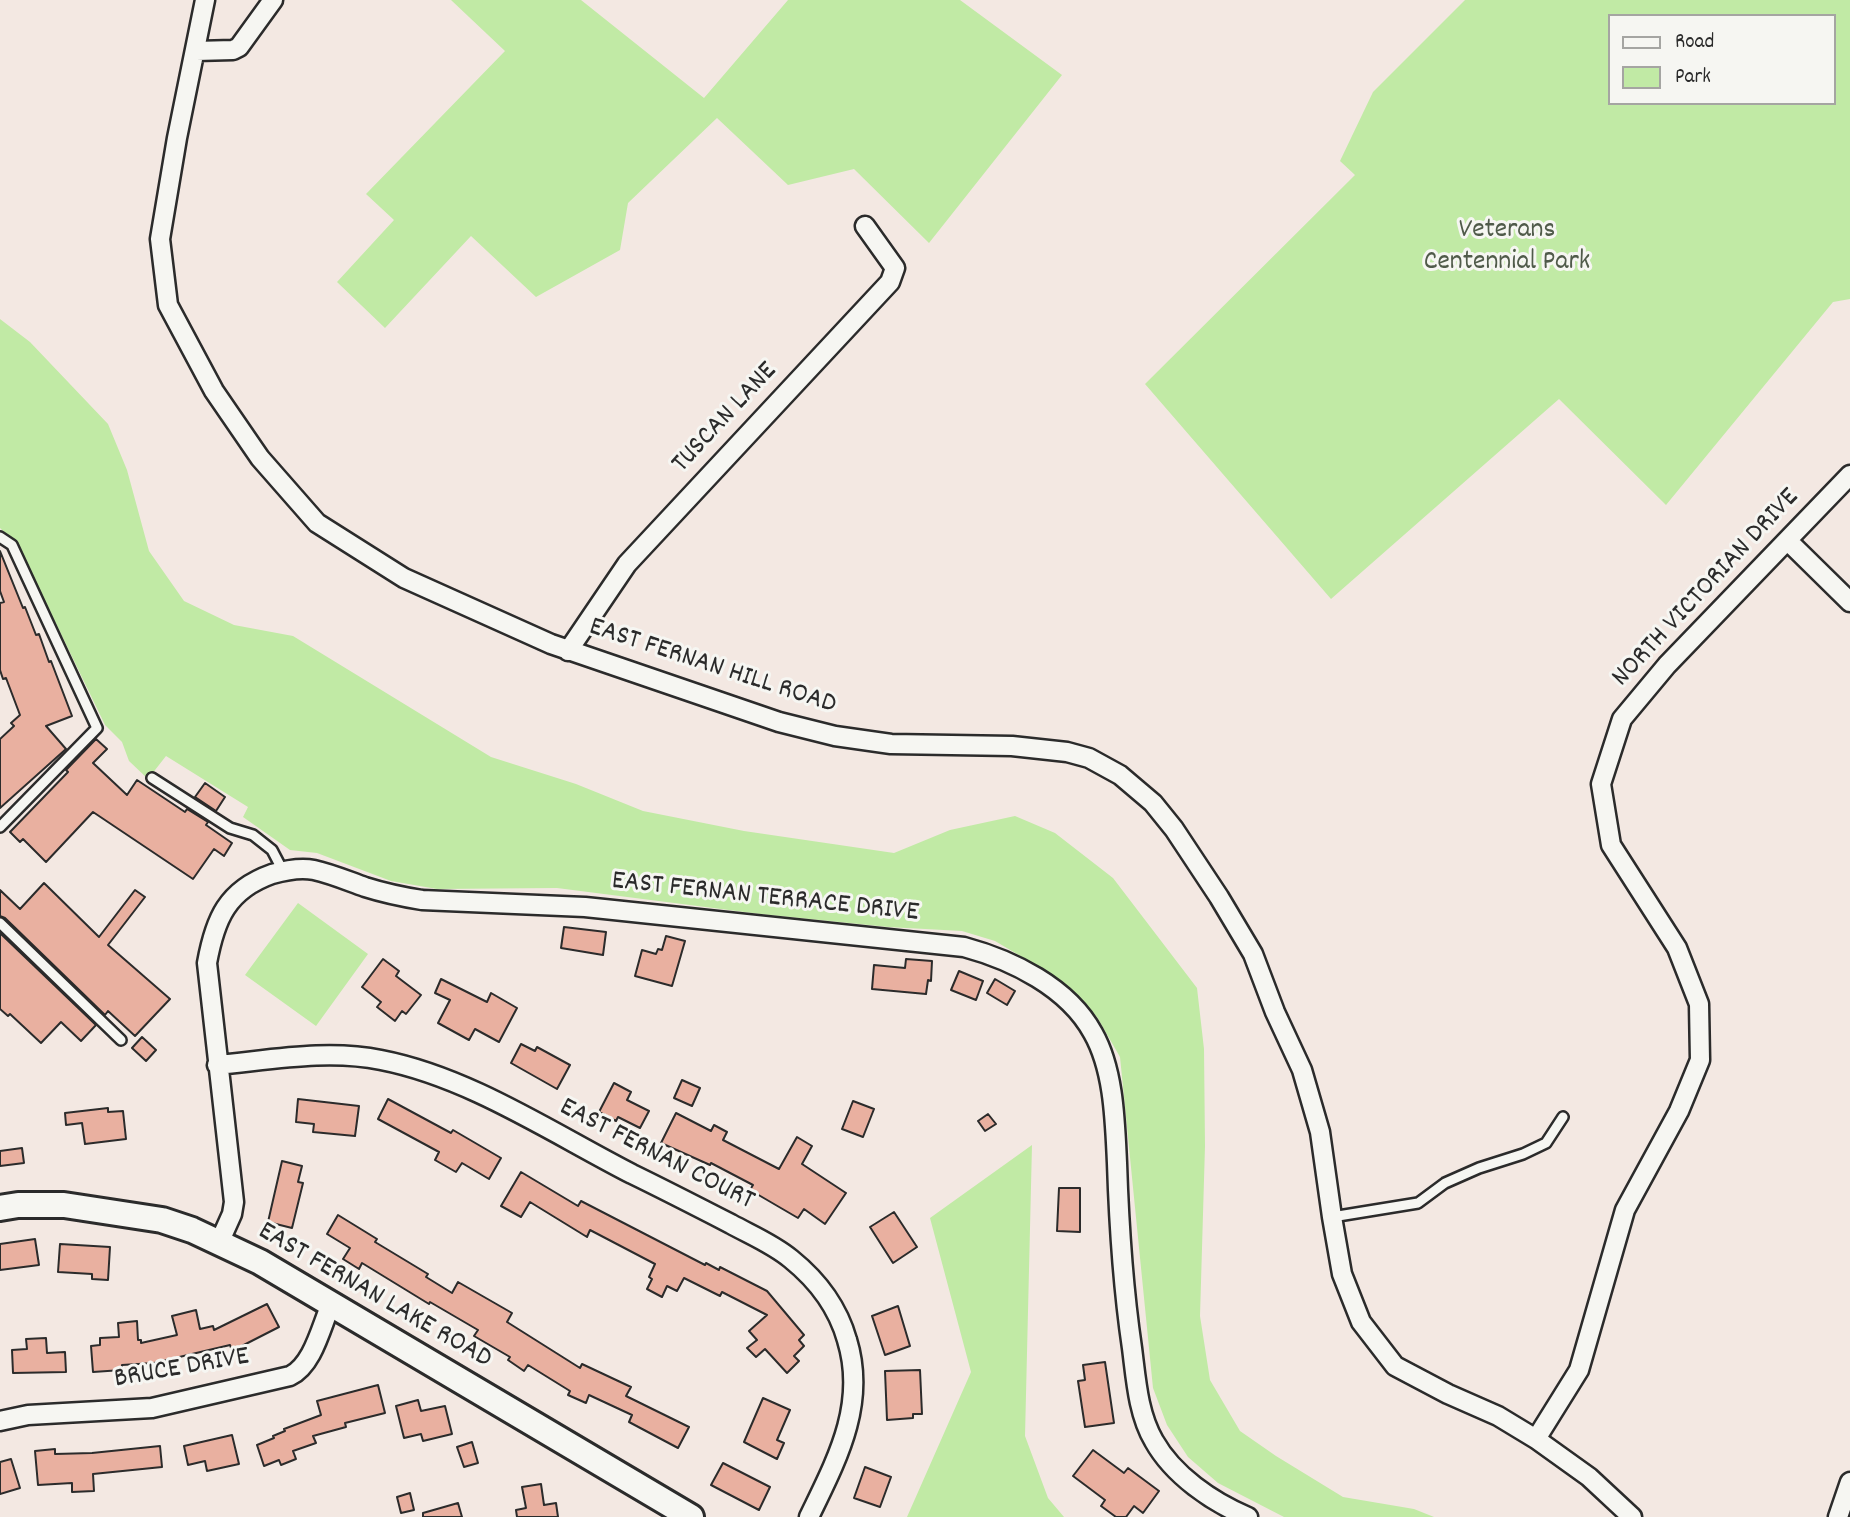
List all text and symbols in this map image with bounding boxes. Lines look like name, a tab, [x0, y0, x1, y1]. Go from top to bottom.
legend	[1608, 14, 1836, 105]
text: Road	[1675, 28, 1714, 58]
text: Park	[1675, 63, 1711, 93]
park label: Veterans Centennial Park	[1424, 215, 1590, 281]
street label: TUSCAN LANE	[666, 356, 786, 482]
street label: NORTH VICTORIAN DRIVE	[1606, 483, 1808, 695]
street label: EAST FERNAN HILL ROAD	[584, 612, 840, 724]
street label: EAST FERNAN TERRACE DRIVE	[610, 866, 920, 932]
street label: EAST FERNAN COURT	[553, 1092, 759, 1220]
street label: EAST FERNAN LAKE ROAD	[251, 1216, 497, 1378]
street label: BRUCE DRIVE	[112, 1342, 252, 1398]

